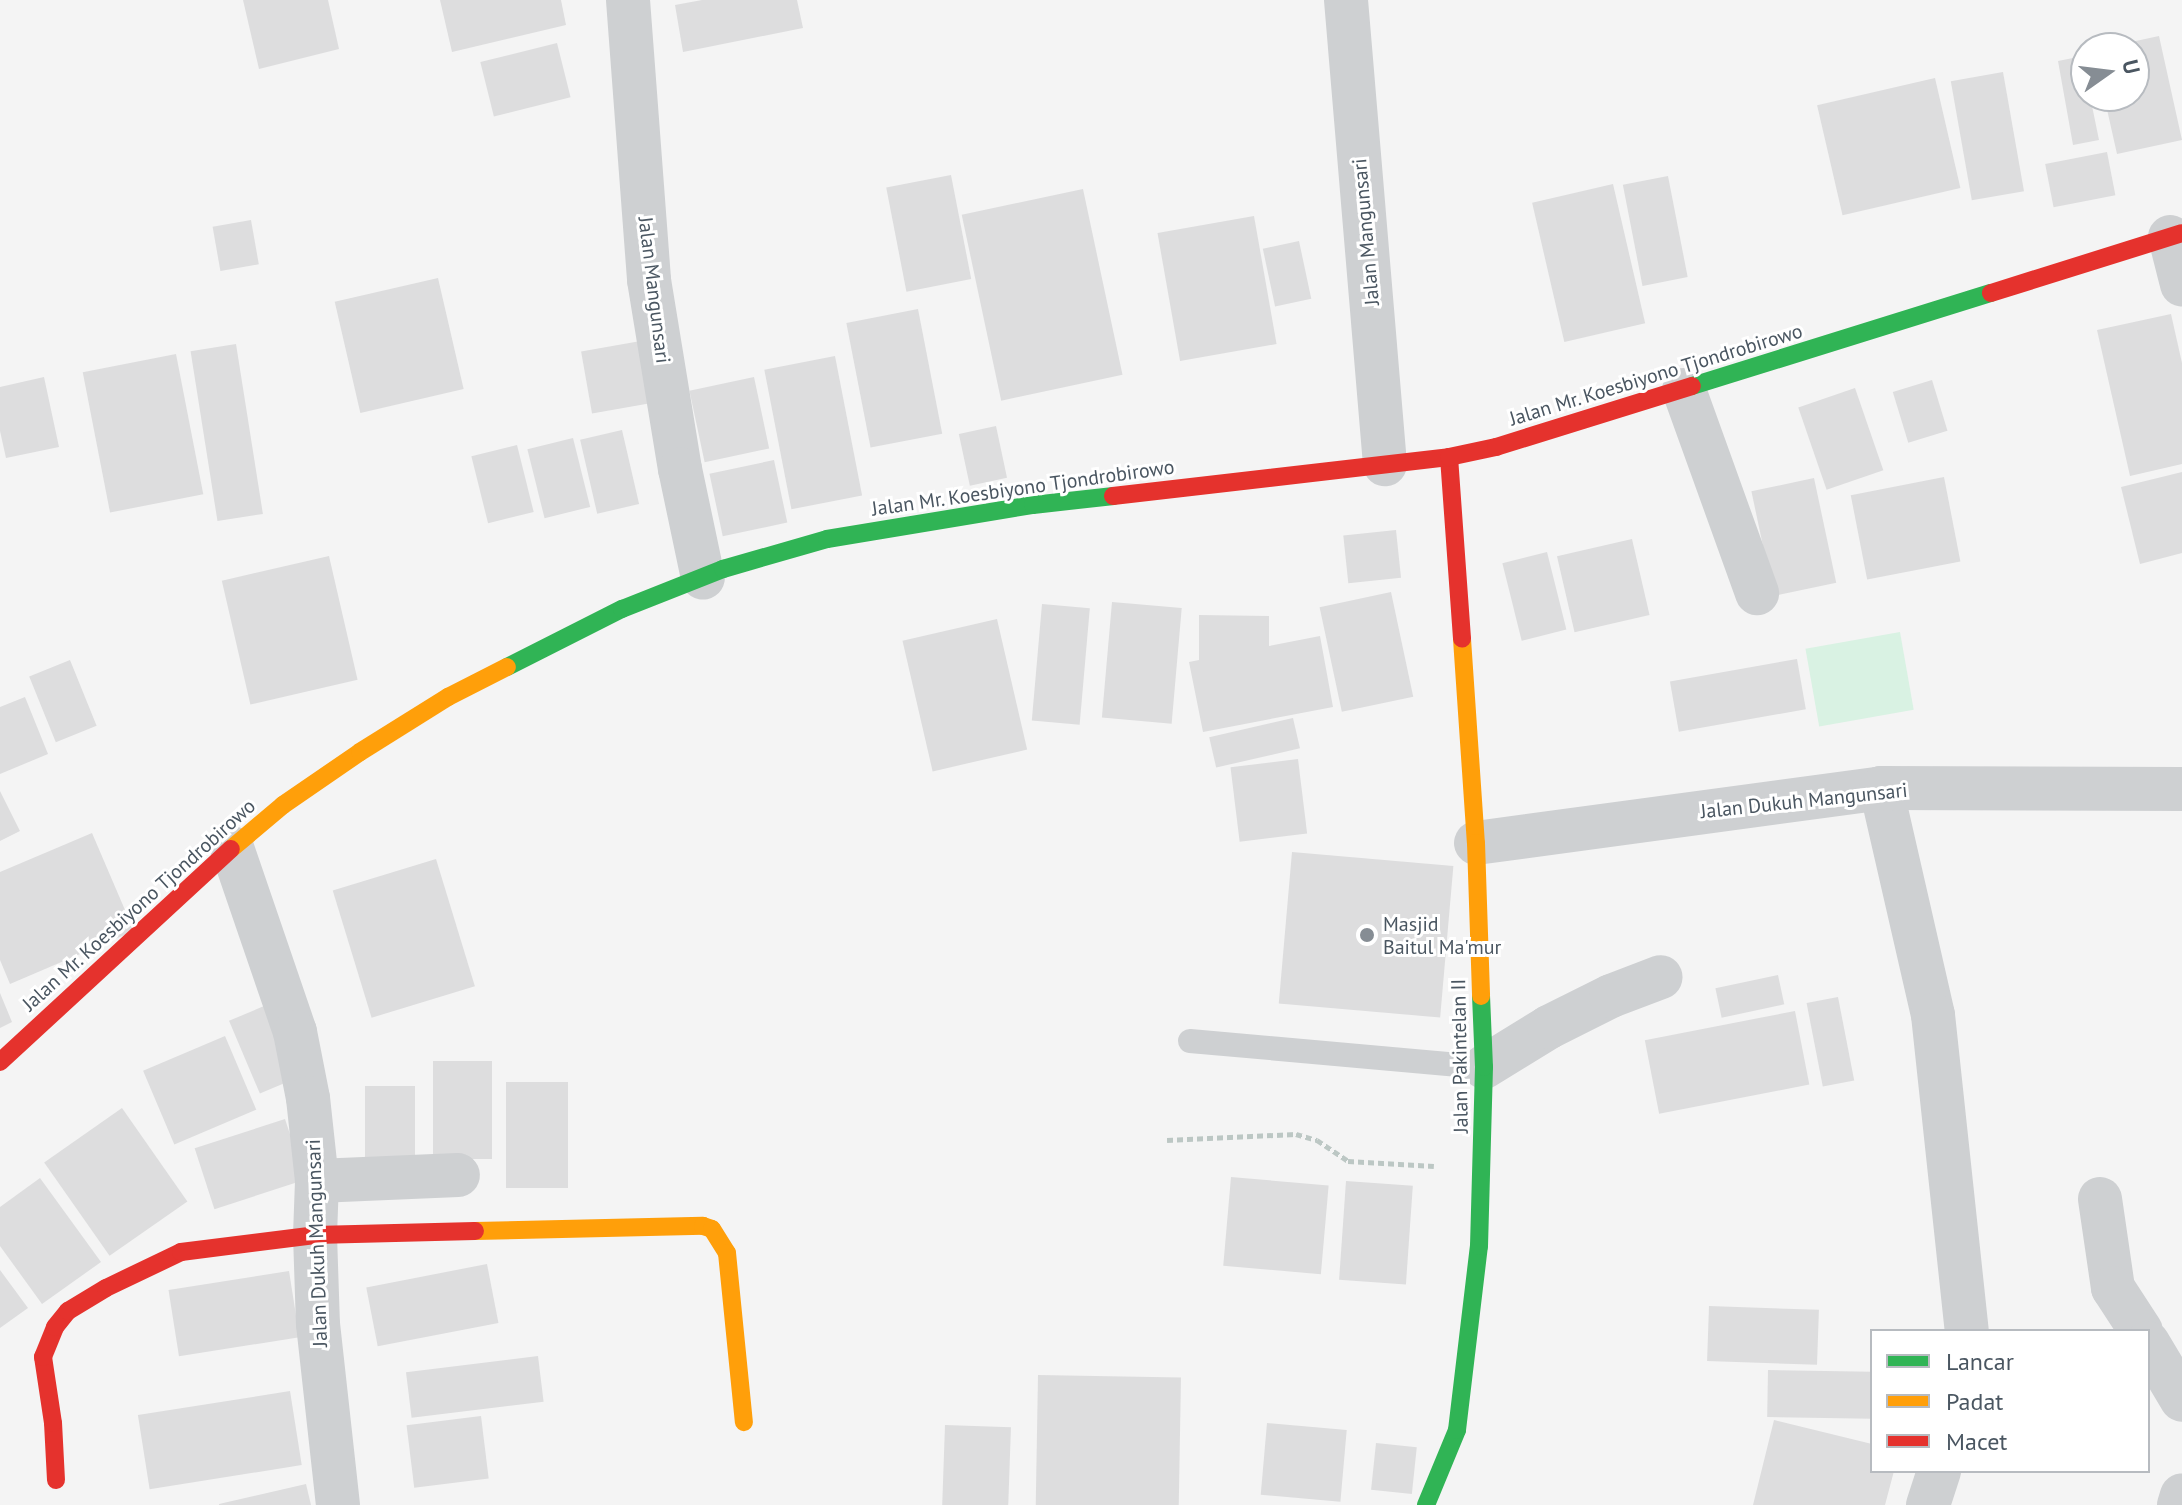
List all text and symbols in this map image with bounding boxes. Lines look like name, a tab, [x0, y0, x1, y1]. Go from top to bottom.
north arrow	[2070, 32, 2150, 112]
text: U	[2116, 57, 2147, 77]
street label: Jalan Mangunsari	[1348, 158, 1384, 306]
street label: Jalan Mangunsari	[633, 215, 675, 365]
street label: Jalan Mr. Koesbiyono Tjondrobirowo	[1506, 319, 1806, 431]
street label: Jalan Mr. Koesbiyono Tjondrobirowo	[869, 455, 1177, 521]
street label: Jalan Dukuh Mangunsari	[1699, 778, 1909, 824]
street label: Jalan Mr. Koesbiyono Tjondrobirowo	[17, 793, 261, 1017]
place label: Masjid Baitul Ma'mur	[1383, 912, 1501, 959]
marker: Masjid Baitul Ma'mur	[1358, 926, 1376, 944]
street label: Jalan Pakintelan II	[1447, 979, 1473, 1133]
street label: Jalan Dukuh Mangunsari	[301, 1139, 333, 1347]
legend	[1870, 1329, 2150, 1473]
text: Lancar	[1946, 1346, 2014, 1377]
text: Padat	[1946, 1386, 2003, 1417]
text: Macet	[1946, 1426, 2008, 1457]

